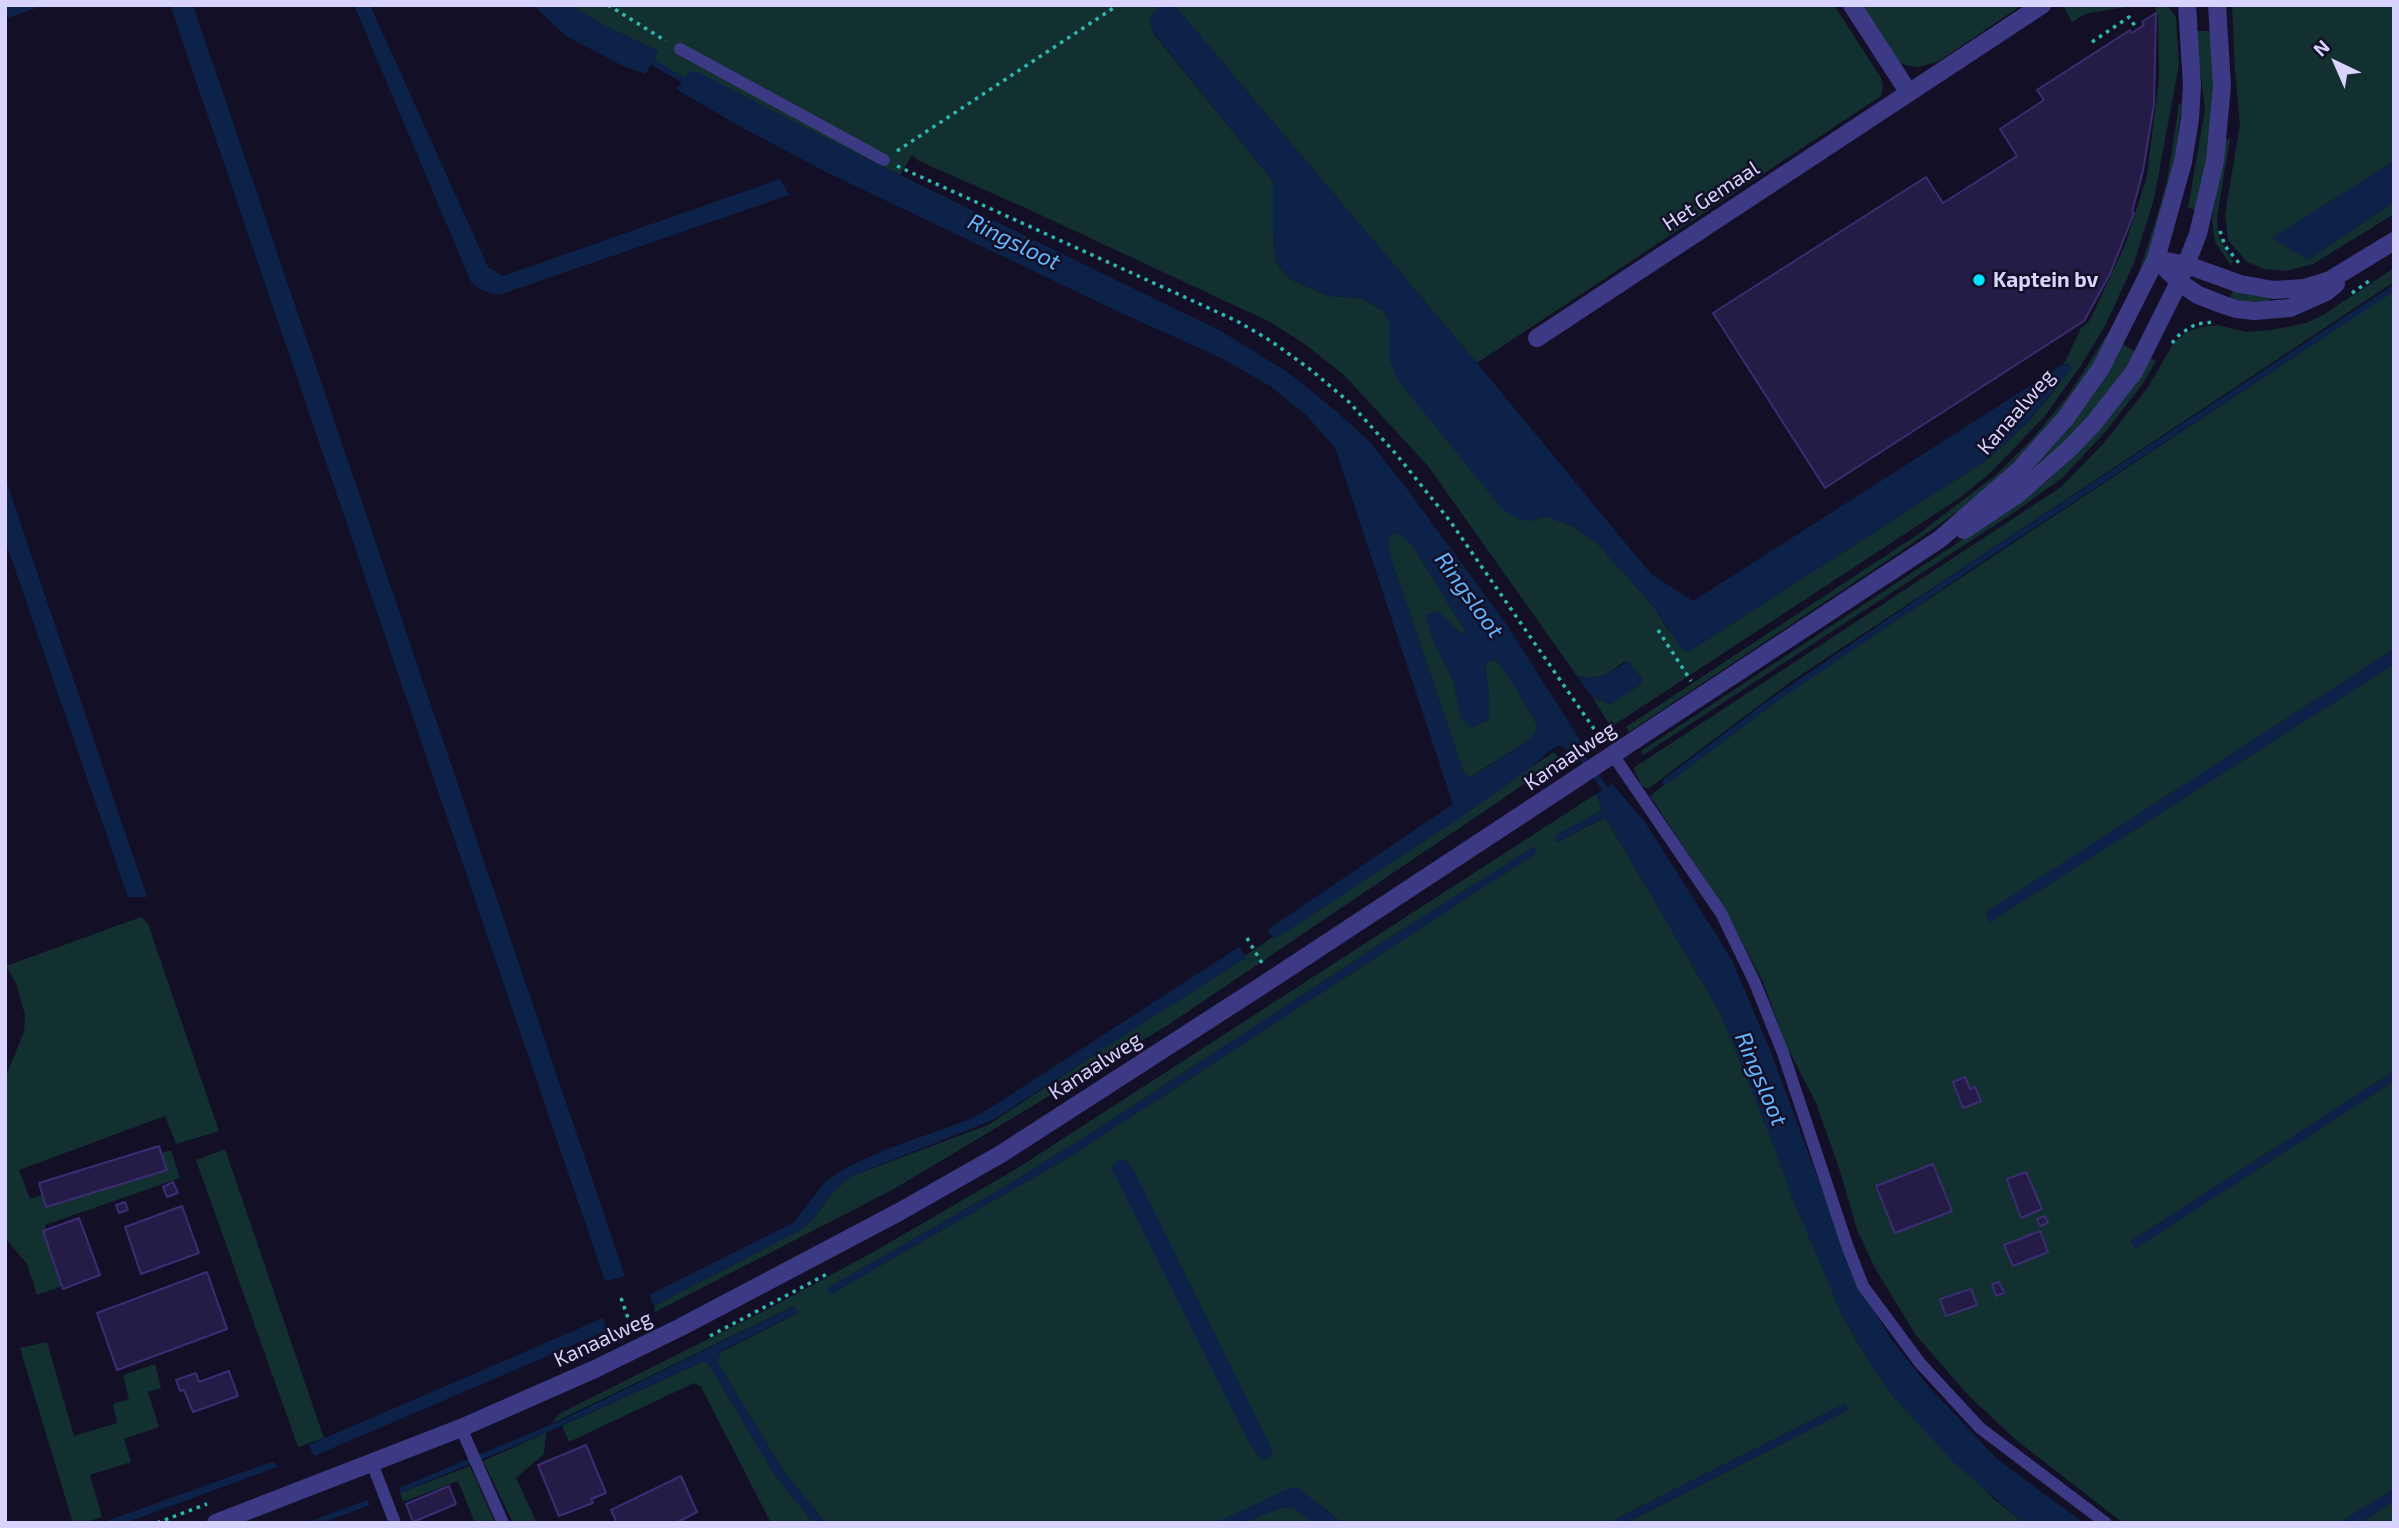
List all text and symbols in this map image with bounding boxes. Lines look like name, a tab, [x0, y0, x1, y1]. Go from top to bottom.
north arrow	[2301, 28, 2371, 98]
text: N	[2308, 34, 2334, 61]
street label: Het Gemaal	[1658, 155, 1764, 237]
water label: Ringsloot	[963, 208, 1065, 276]
place label: Kaptein bv	[1993, 267, 2098, 293]
marker: Kaptein bv	[1971, 272, 1987, 288]
street label: Kanaalweg	[1972, 364, 2060, 460]
water label: Ringsloot	[1429, 547, 1509, 643]
street label: Kanaalweg	[1519, 716, 1621, 796]
street label: Kanaalweg	[1044, 1027, 1146, 1105]
water label: Ringsloot	[1729, 1028, 1793, 1130]
street label: Kanaalweg	[550, 1305, 656, 1373]

